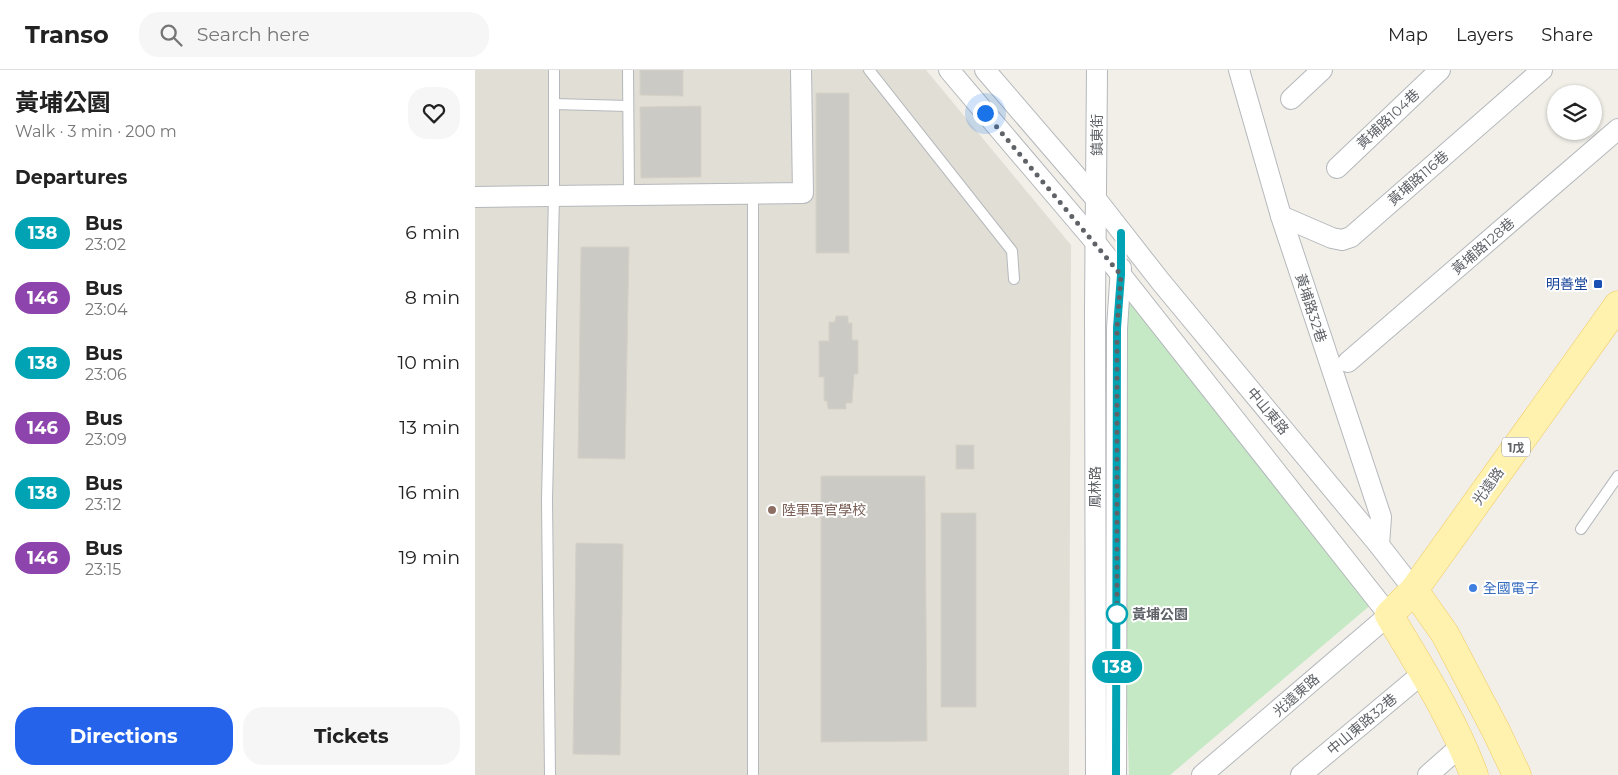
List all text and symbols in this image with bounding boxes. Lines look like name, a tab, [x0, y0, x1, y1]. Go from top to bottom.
search box	[139, 12, 489, 57]
text: Transo	[25, 20, 109, 49]
icon: search	[157, 21, 185, 49]
text: Search here	[197, 23, 310, 46]
text: Map	[1388, 24, 1428, 46]
text: Layers	[1456, 24, 1513, 46]
text: Share	[1541, 24, 1593, 46]
street label: 黃埔路104巷	[1353, 85, 1423, 153]
map controls	[1547, 85, 1602, 140]
button: layers	[1547, 85, 1602, 140]
button: heart	[408, 87, 460, 139]
text: 黃埔公園	[15, 88, 111, 117]
your location	[973, 101, 998, 126]
street label: 鎮東街	[1088, 114, 1106, 156]
text: Walk · 3 min · 200 m	[15, 122, 177, 141]
street label: 黃埔路116巷	[1384, 147, 1452, 209]
text: Departures	[15, 166, 127, 189]
text: Bus	[85, 212, 123, 235]
street label: 黃埔路128巷	[1448, 214, 1518, 278]
text: 6 min	[405, 221, 460, 244]
text: 138	[28, 222, 57, 244]
text: 23:02	[85, 235, 126, 254]
street label: 黃埔路32巷	[1291, 271, 1331, 345]
place label: 明善堂	[1546, 275, 1588, 293]
text: Bus	[85, 277, 123, 300]
marker: 明善堂	[1592, 278, 1604, 290]
text: 8 min	[405, 286, 460, 309]
text: 146	[27, 287, 58, 309]
text: 23:04	[85, 300, 128, 319]
text: Bus	[85, 342, 123, 365]
text: 10 min	[397, 351, 460, 374]
text: 138	[28, 352, 57, 374]
text: 23:06	[85, 365, 127, 384]
street label: 中山東路	[1243, 384, 1293, 438]
text: Bus	[85, 407, 123, 430]
text: 13 min	[399, 416, 460, 439]
text: 146	[27, 417, 58, 439]
text: 23:09	[85, 430, 127, 449]
road number: 1戊	[1502, 438, 1530, 457]
street label: 光遠路	[1468, 464, 1508, 508]
street label: 鳳林路	[1086, 466, 1104, 508]
text: Bus	[85, 472, 123, 495]
text: 16 min	[398, 481, 460, 504]
text: 138	[28, 482, 57, 504]
text: 23:12	[85, 495, 121, 514]
place label: 陸軍軍官學校	[782, 501, 866, 519]
marker: 陸軍軍官學校	[766, 504, 778, 516]
text: Bus	[85, 537, 123, 560]
text: 19 min	[398, 546, 460, 569]
text: 146	[27, 547, 58, 569]
text: 23:15	[85, 560, 121, 579]
place label: 全國電子	[1483, 579, 1539, 597]
marker: 全國電子	[1467, 582, 1479, 594]
marker: 黃埔公園	[1106, 603, 1128, 625]
place label: 黃埔公園	[1132, 605, 1188, 623]
line badge: 138	[1088, 651, 1146, 683]
text: 138	[1102, 656, 1132, 678]
street label: 光遠東路	[1269, 670, 1323, 720]
street label: 中山東路32巷	[1323, 690, 1401, 758]
button: Directions	[15, 707, 233, 765]
button: Tickets	[243, 707, 460, 765]

